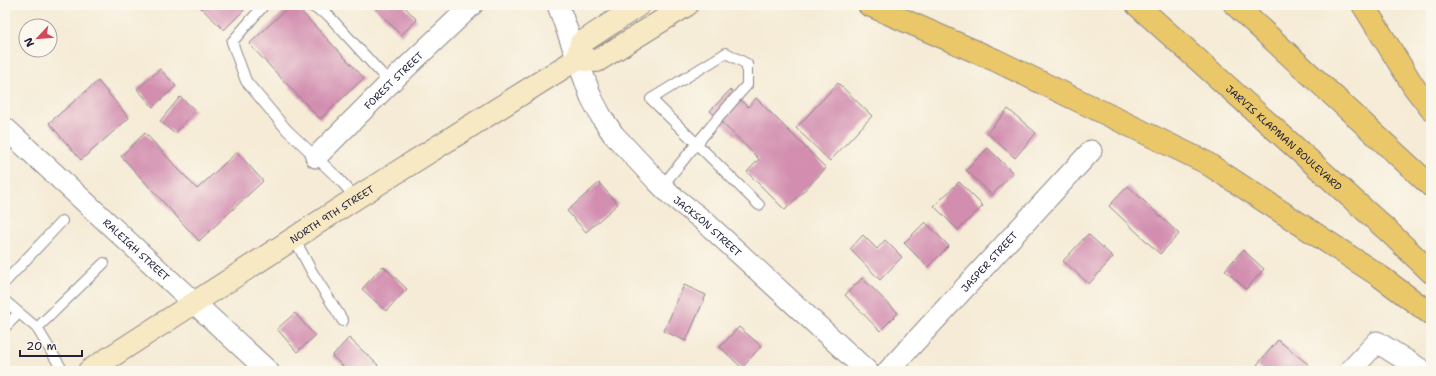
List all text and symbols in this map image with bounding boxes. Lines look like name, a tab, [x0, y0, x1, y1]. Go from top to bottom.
north arrow	[18, 18, 58, 58]
text: N	[21, 35, 38, 49]
street label: FOREST STREET	[361, 49, 426, 112]
street label: JARVIS KLAPMAN BOULEVARD	[1223, 82, 1345, 193]
street label: NORTH 9TH STREET	[287, 182, 376, 246]
street label: JACKSON STREET	[671, 193, 744, 259]
street label: RALEIGH STREET	[101, 216, 172, 283]
street label: JASPER STREET	[958, 229, 1020, 294]
scale bar	[20, 332, 82, 358]
text: 20 m	[26, 338, 57, 354]

